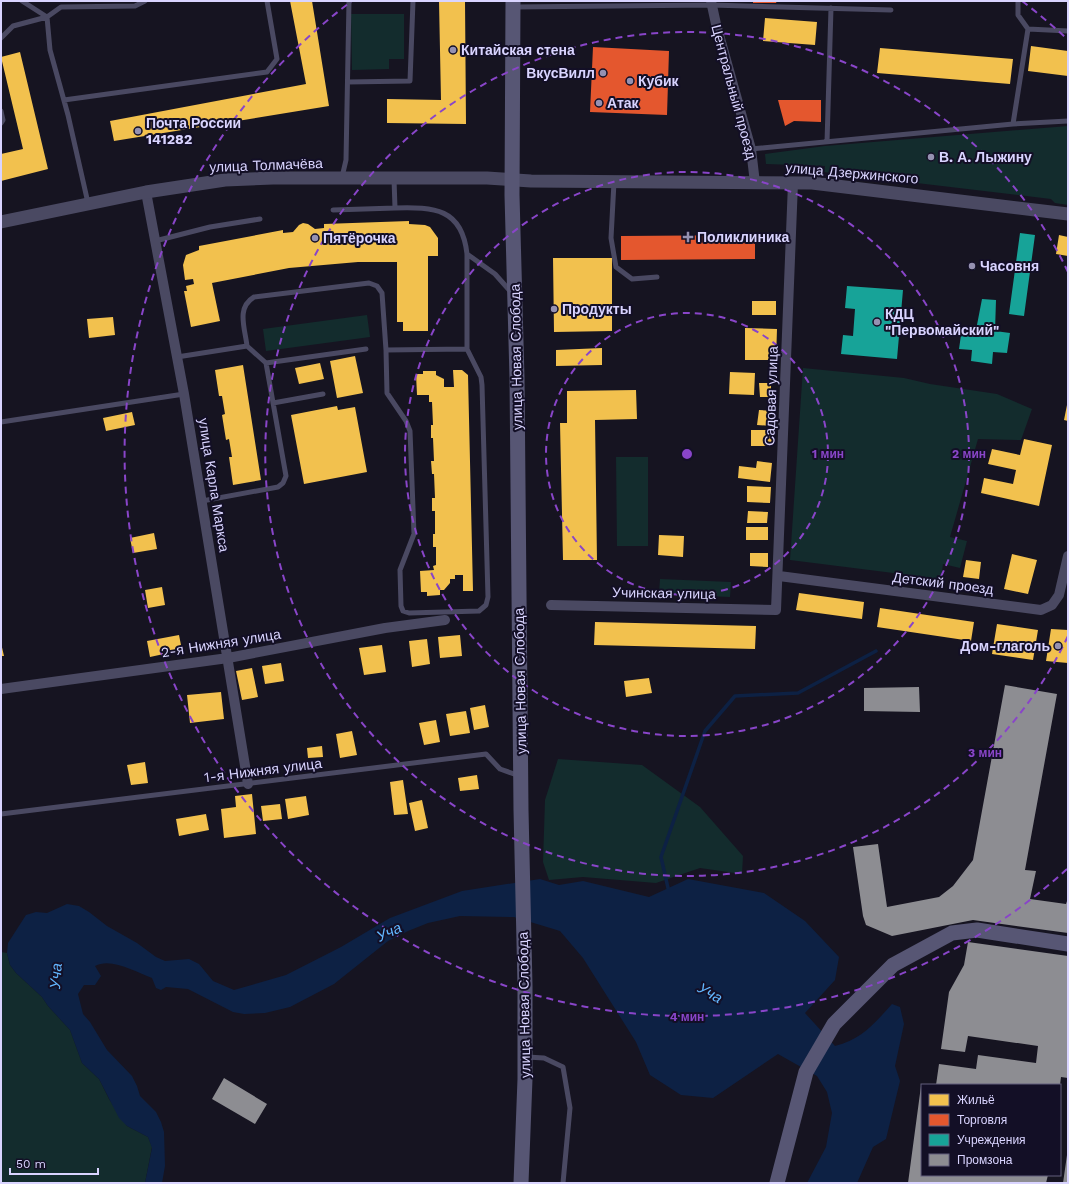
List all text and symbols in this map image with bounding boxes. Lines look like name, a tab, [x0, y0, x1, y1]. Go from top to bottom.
street label: Центральный проезд	[708, 23, 760, 161]
place label: Китайская стена	[461, 42, 575, 58]
marker: Китайская стена	[448, 45, 458, 55]
place label: ВкусВилл	[526, 65, 595, 81]
marker: ВкусВилл	[598, 68, 608, 78]
place label: Кубик	[638, 73, 680, 89]
marker: Кубик	[625, 76, 635, 86]
place label: Атак	[607, 95, 640, 111]
marker: Атак	[594, 98, 604, 108]
place label: Почта России 141282	[146, 115, 241, 147]
marker: Почта России 141282	[133, 126, 143, 136]
place label: В. А. Лыжину	[939, 149, 1032, 165]
marker: В. А. Лыжину	[926, 152, 936, 162]
street label: улица Толмачёва	[209, 155, 323, 175]
street label: улица Дзержинского	[785, 159, 919, 187]
place label: Поликлиника	[697, 229, 790, 245]
place label: Пятёрочка	[323, 230, 396, 246]
marker: Поликлиника	[682, 231, 694, 243]
marker: Пятёрочка	[310, 233, 320, 243]
place label: Часовня	[980, 258, 1039, 274]
marker: Часовня	[967, 261, 977, 271]
street label: улица Новая Слобода	[507, 284, 525, 430]
place label: Продукты	[562, 301, 632, 317]
marker: Продукты	[549, 304, 559, 314]
place label: КДЦ "Первомайский"	[885, 306, 999, 338]
marker: КДЦ "Первомайский"	[872, 317, 882, 327]
street label: Садовая улица	[761, 346, 781, 446]
street label: улица Карла Маркса	[195, 417, 233, 553]
centre of rings	[680, 447, 694, 461]
text: 1 мин	[812, 447, 844, 461]
text: 2 мин	[952, 447, 986, 461]
street label: Детский проезд	[892, 569, 994, 597]
street label: Учинская улица	[612, 584, 716, 602]
street label: улица Новая Слобода	[511, 608, 529, 754]
street label: 2-я Нижняя улица	[160, 626, 282, 660]
place label: Дом-глаголь	[960, 638, 1050, 654]
marker: Дом-глаголь	[1053, 641, 1063, 651]
text: 3 мин	[968, 746, 1002, 760]
street label: 1-я Нижняя улица	[203, 755, 323, 785]
water label: Уча	[373, 918, 404, 946]
street label: улица Новая Слобода	[515, 932, 533, 1078]
water label: Уча	[46, 963, 66, 990]
water label: Уча	[694, 978, 726, 1007]
text: 4 мин	[670, 1010, 704, 1024]
legend	[921, 1084, 1061, 1176]
text: Жильё	[957, 1093, 995, 1107]
text: Торговля	[957, 1113, 1007, 1127]
text: Учреждения	[957, 1133, 1026, 1147]
scale bar	[10, 1150, 98, 1176]
text: Промзона	[957, 1153, 1013, 1167]
text: 50 m	[16, 1157, 46, 1171]

